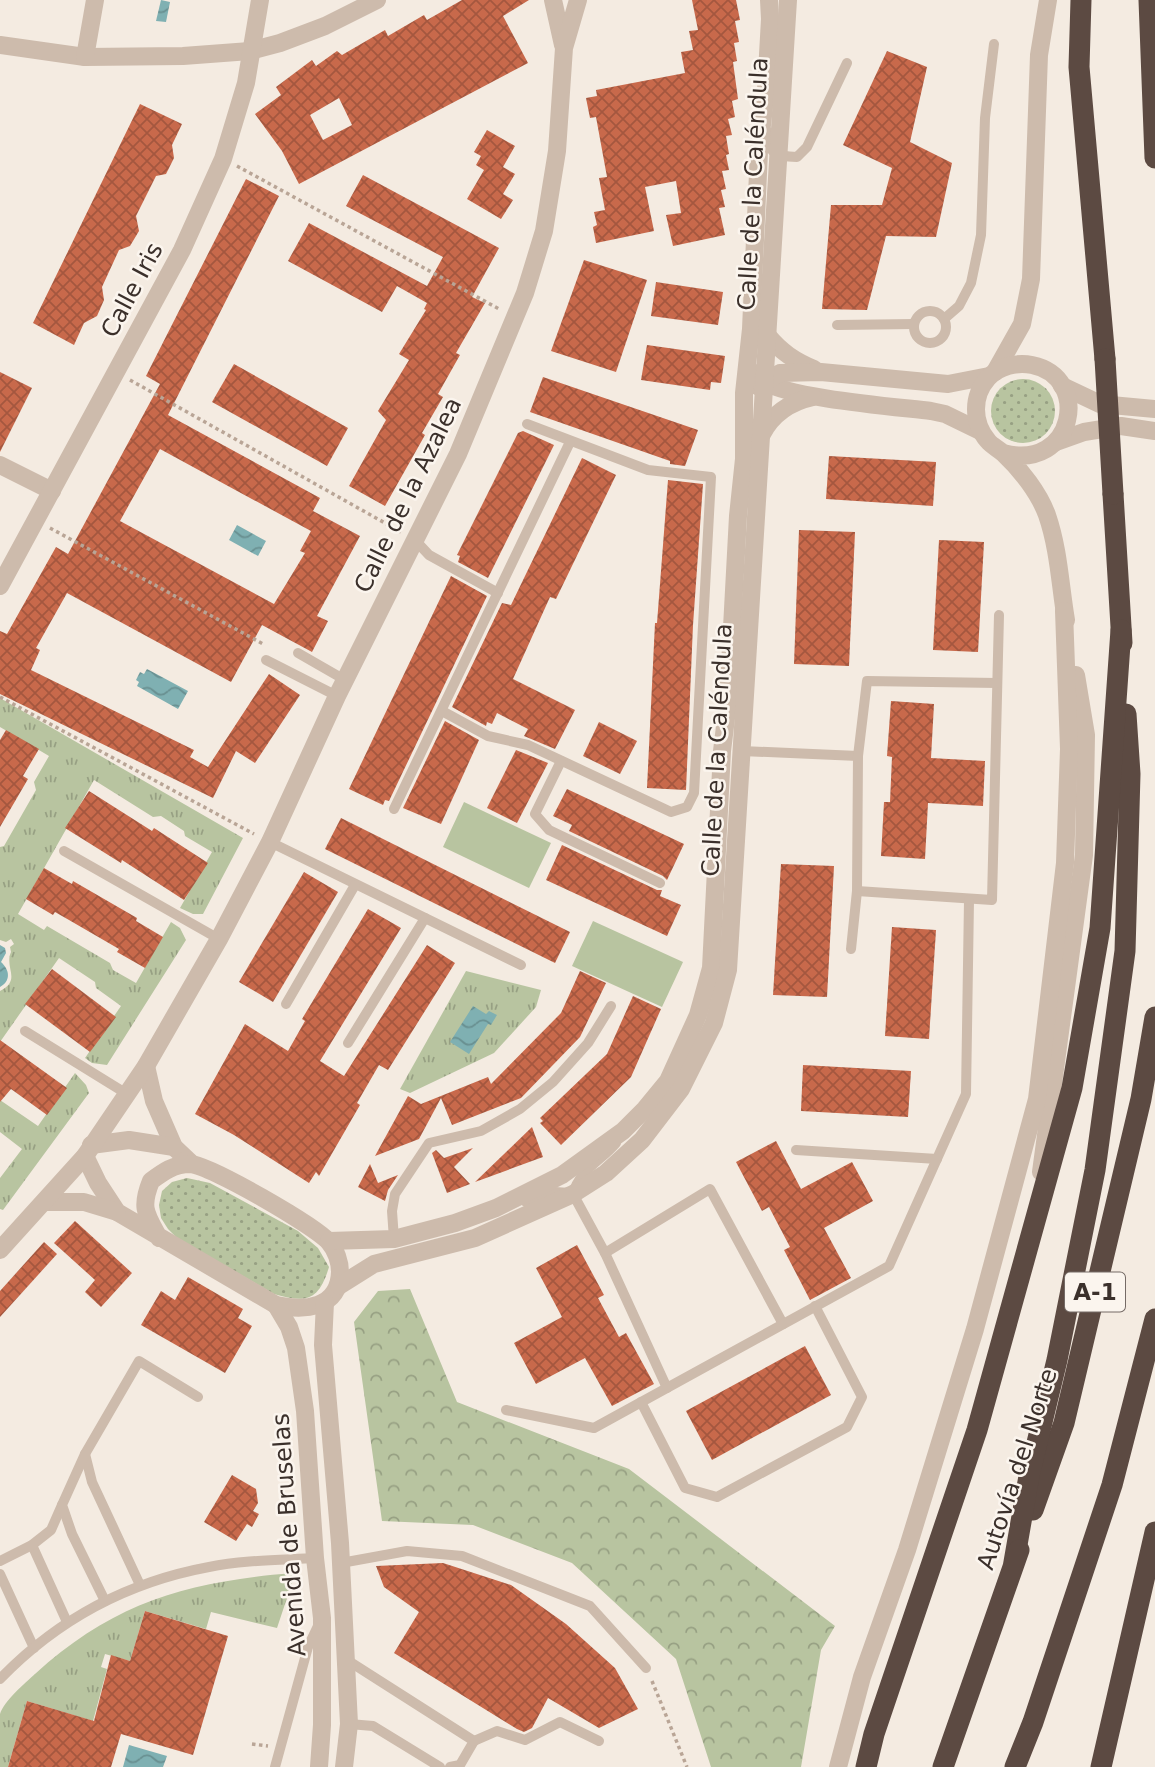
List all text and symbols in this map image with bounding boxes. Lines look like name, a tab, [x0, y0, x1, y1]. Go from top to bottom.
street label: Calle de la Caléndula	[732, 57, 774, 311]
street label: Calle Iris	[95, 238, 169, 342]
street label: Calle de la Azalea	[349, 393, 467, 597]
street label: Calle de la Caléndula	[696, 623, 738, 877]
road number: A-1	[1065, 1273, 1125, 1312]
street label: Autovía del Norte	[971, 1365, 1063, 1573]
street label: Avenida de Bruselas	[267, 1412, 311, 1658]

